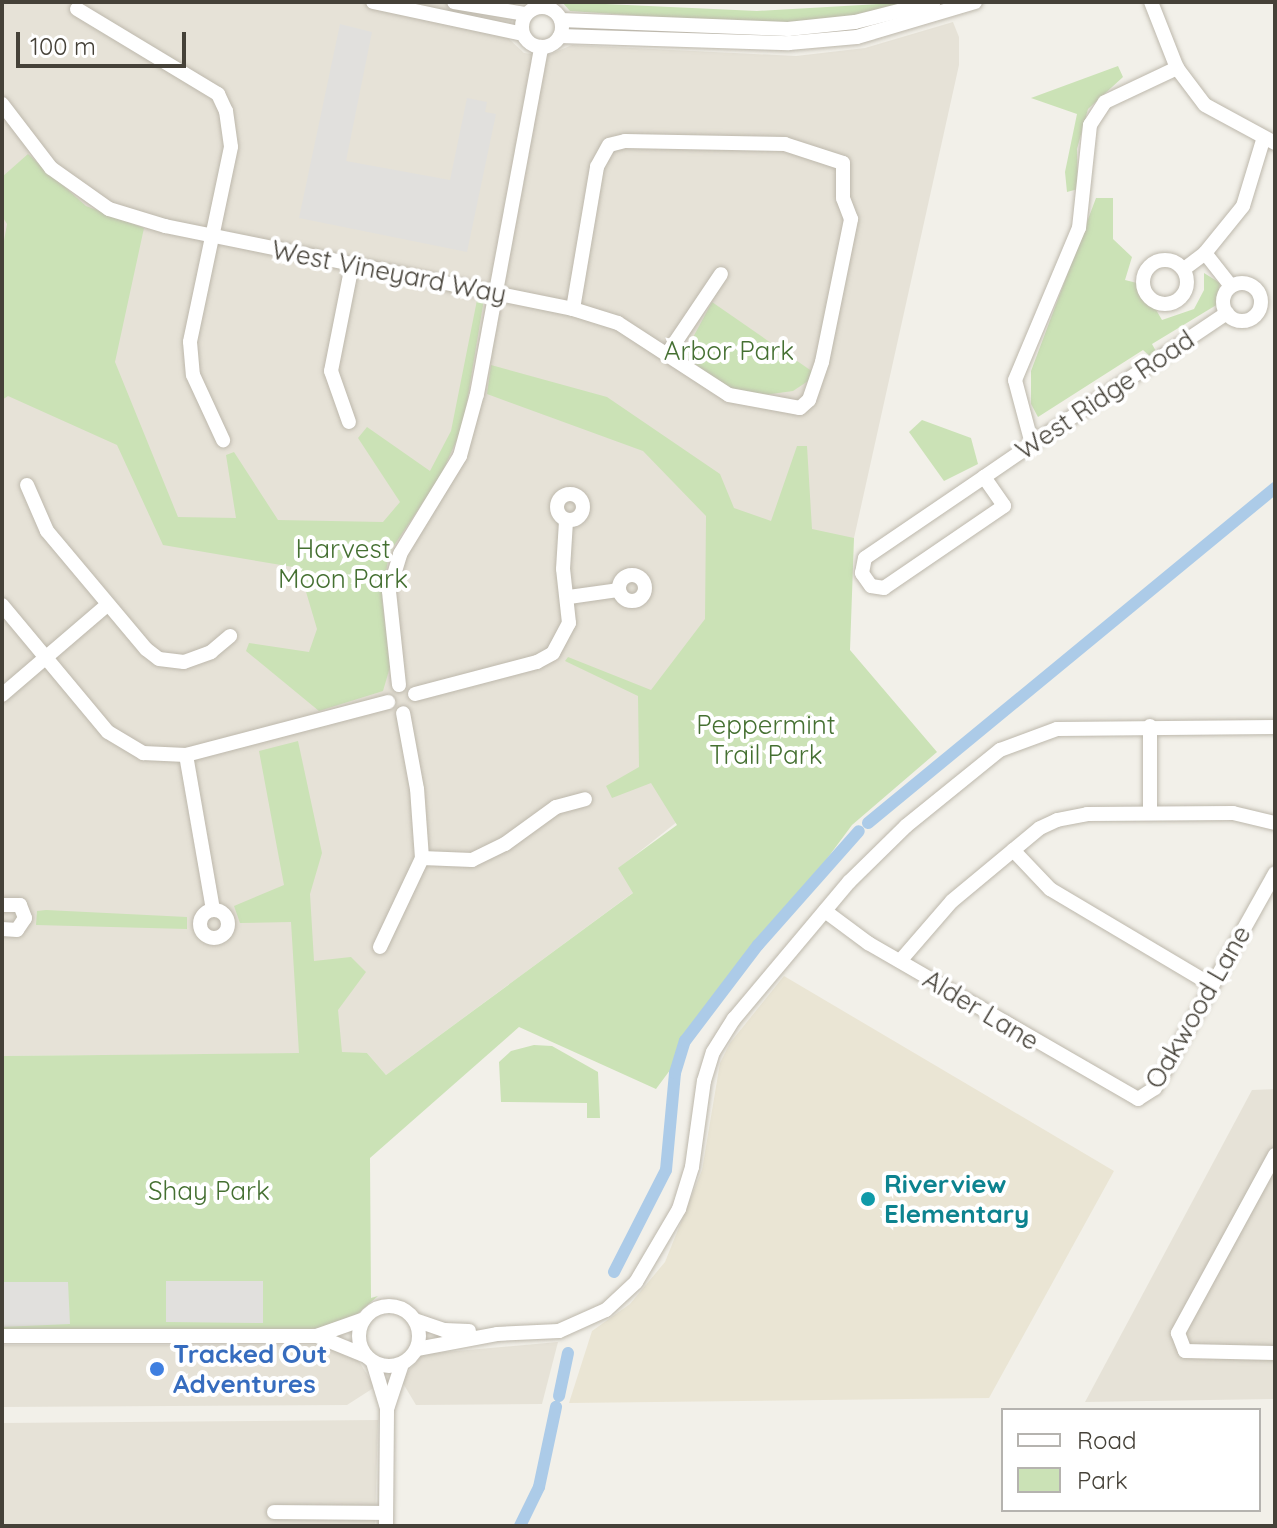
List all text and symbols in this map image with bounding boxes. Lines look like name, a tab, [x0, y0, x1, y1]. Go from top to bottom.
scale bar	[20, 16, 190, 66]
text: 100 m	[30, 31, 96, 61]
street label: West Vineyard Way	[269, 234, 509, 310]
street label: West Ridge Road	[1010, 324, 1200, 466]
park label: Arbor Park	[664, 335, 794, 367]
park label: Harvest Moon Park	[278, 533, 408, 594]
park label: Peppermint Trail Park	[696, 709, 836, 770]
street label: Oakwood Lane	[1139, 920, 1257, 1094]
street label: Alder Lane	[918, 963, 1044, 1057]
place label: Riverview Elementary	[884, 1168, 1029, 1230]
park label: Shay Park	[148, 1175, 270, 1207]
marker: Riverview Elementary	[859, 1190, 877, 1208]
place label: Tracked Out Adventures	[173, 1338, 327, 1400]
marker: Tracked Out Adventures	[148, 1360, 166, 1378]
legend	[1001, 1408, 1261, 1512]
text: Road	[1077, 1425, 1137, 1455]
text: Park	[1077, 1465, 1128, 1495]

